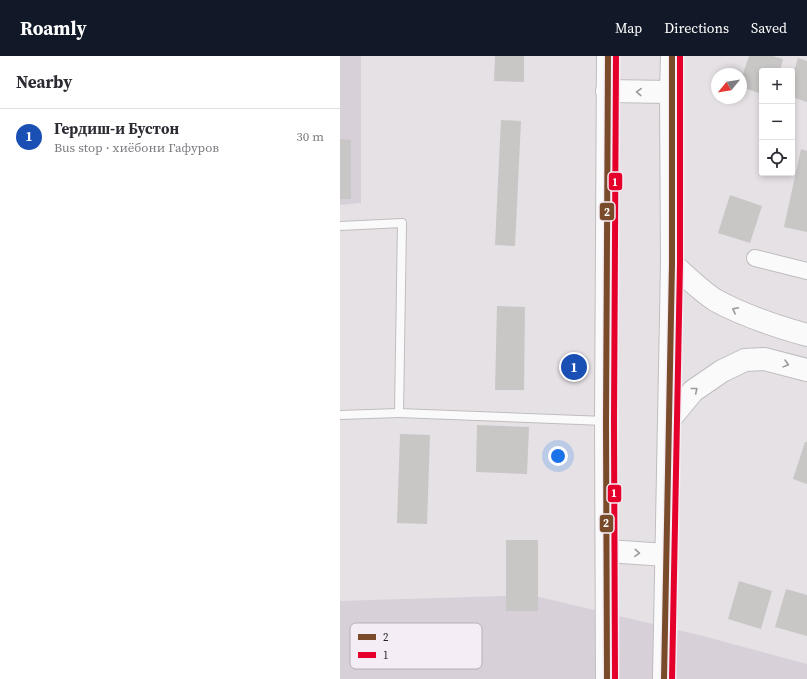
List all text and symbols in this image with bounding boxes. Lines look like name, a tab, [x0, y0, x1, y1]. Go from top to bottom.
text: Roamly	[20, 15, 87, 41]
text: Map	[615, 18, 642, 38]
text: Directions	[664, 18, 729, 38]
text: Saved	[751, 18, 787, 38]
north arrow	[711, 68, 747, 104]
map controls	[759, 68, 795, 176]
button: +	[759, 68, 795, 104]
text: Nearby	[16, 70, 72, 94]
one-way arrow	[636, 87, 642, 96]
button: −	[759, 104, 795, 140]
text: Гердиш-и Бустон	[54, 118, 179, 139]
text: 1	[25, 128, 33, 145]
text: 30 m	[296, 128, 324, 145]
text: Bus stop · хиёбони Гафуров	[54, 139, 219, 156]
button: locate	[759, 140, 795, 176]
line badge: 1	[608, 172, 623, 191]
text: 1	[612, 175, 618, 190]
line badge: 2	[599, 202, 615, 221]
text: 2	[604, 205, 610, 220]
one-way arrow	[732, 307, 739, 315]
pin: 1	[561, 352, 587, 382]
one-way arrow	[782, 360, 789, 368]
one-way arrow	[691, 388, 698, 395]
your location	[548, 446, 568, 466]
line badge: 1	[607, 484, 622, 503]
text: 1	[611, 486, 617, 501]
line badge: 2	[599, 514, 614, 533]
text: 2	[603, 516, 609, 531]
one-way arrow	[633, 549, 640, 558]
legend	[350, 623, 482, 669]
text: 2	[383, 630, 389, 645]
text: 1	[383, 648, 389, 663]

